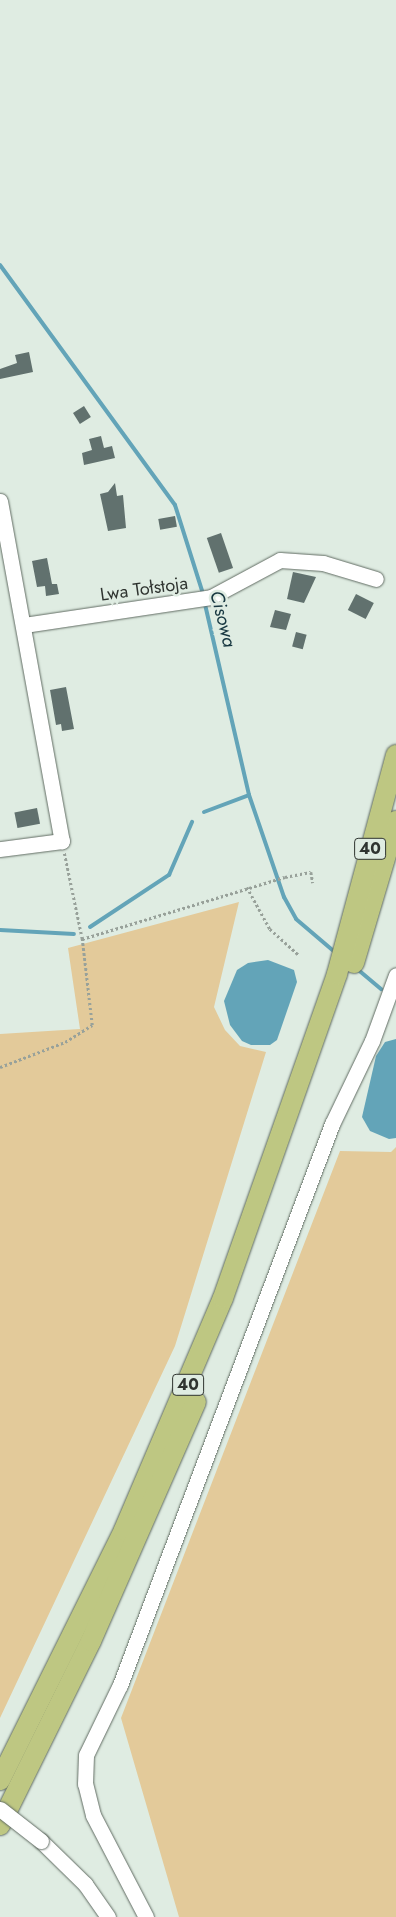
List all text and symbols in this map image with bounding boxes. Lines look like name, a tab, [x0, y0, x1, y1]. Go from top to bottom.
street label: Lwa Tołstoja	[99, 572, 189, 606]
water label: Cisowa	[205, 588, 241, 650]
road number: 40	[354, 836, 386, 862]
road number: 40	[172, 1372, 204, 1398]

